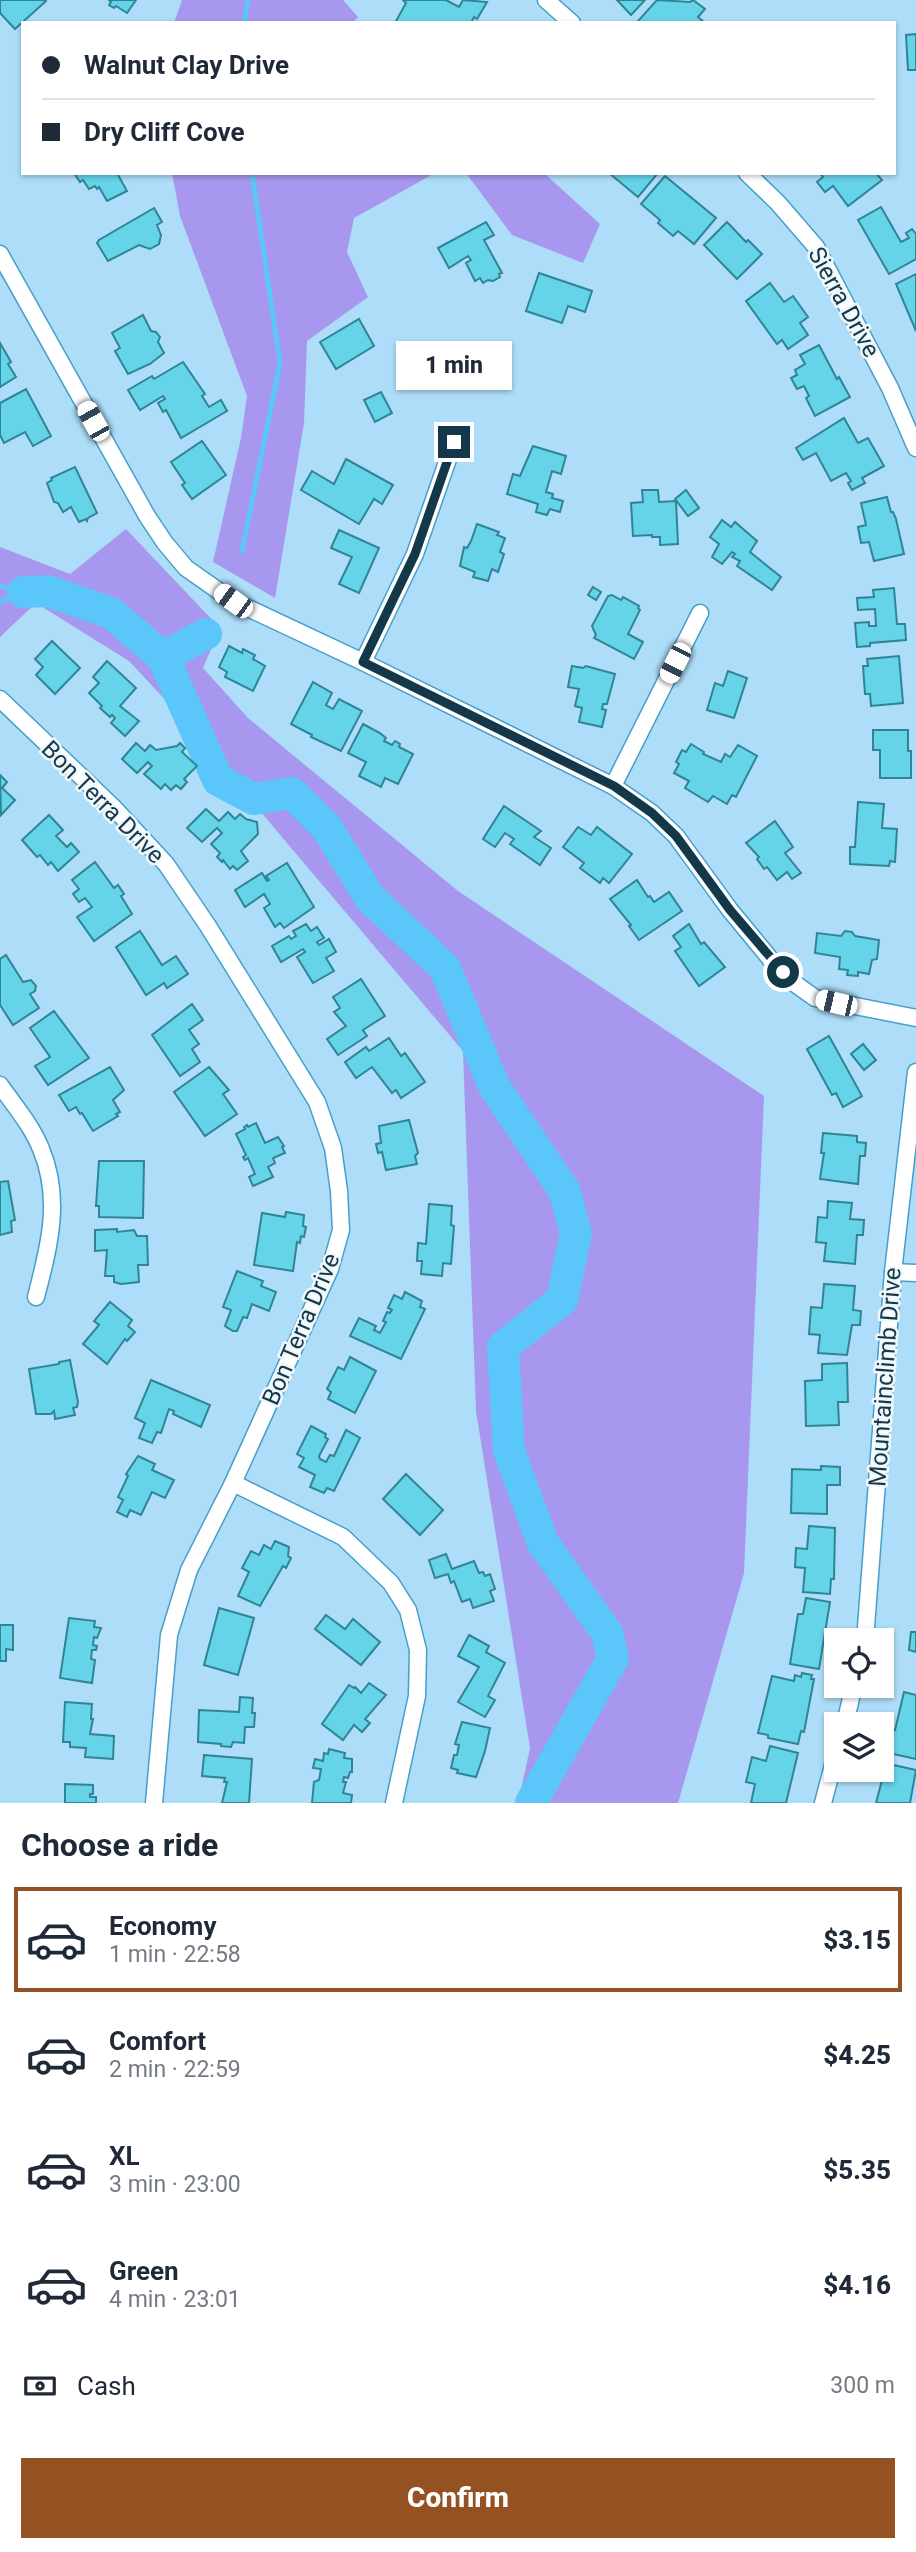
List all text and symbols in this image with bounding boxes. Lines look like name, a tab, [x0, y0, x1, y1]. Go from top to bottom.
text: Walnut Clay Drive	[84, 50, 289, 80]
text: Dry Cliff Cove	[84, 117, 245, 147]
street label: Sierra Drive	[802, 242, 886, 362]
callout: 1 min	[396, 340, 512, 390]
text: 1 min	[425, 352, 483, 379]
car	[74, 398, 113, 444]
route end	[438, 426, 470, 458]
car	[210, 580, 257, 622]
car	[657, 640, 694, 686]
street label: Bon Terra Drive	[36, 735, 170, 869]
route start	[767, 956, 799, 988]
car	[814, 988, 859, 1018]
street label: Bon Terra Drive	[256, 1249, 346, 1409]
street label: Mountainclimb Drive	[863, 1266, 907, 1488]
map controls	[824, 1628, 894, 1782]
button: locate	[824, 1628, 894, 1698]
button: layers	[824, 1712, 894, 1782]
text: Choose a ride	[21, 1826, 218, 1864]
icon: car	[25, 1908, 88, 1971]
text: Economy	[109, 1911, 216, 1941]
text: $3.15	[823, 1925, 891, 1955]
text: 1 min · 22:58	[109, 1941, 241, 1968]
icon: car	[25, 2023, 88, 2086]
text: Comfort	[109, 2026, 206, 2056]
text: $4.25	[823, 2040, 891, 2070]
text: 2 min · 22:59	[109, 2056, 241, 2083]
icon: car	[25, 2138, 88, 2201]
text: XL	[109, 2141, 140, 2171]
text: $5.35	[823, 2155, 891, 2185]
text: 3 min · 23:00	[109, 2171, 241, 2198]
icon: car	[25, 2253, 88, 2316]
text: Green	[109, 2256, 179, 2286]
text: $4.16	[823, 2270, 891, 2300]
text: 4 min · 23:01	[109, 2286, 241, 2313]
icon: cash	[21, 2367, 59, 2405]
text: Cash	[77, 2371, 136, 2401]
text: 300 m	[830, 2372, 895, 2399]
button: Confirm	[21, 2458, 895, 2538]

